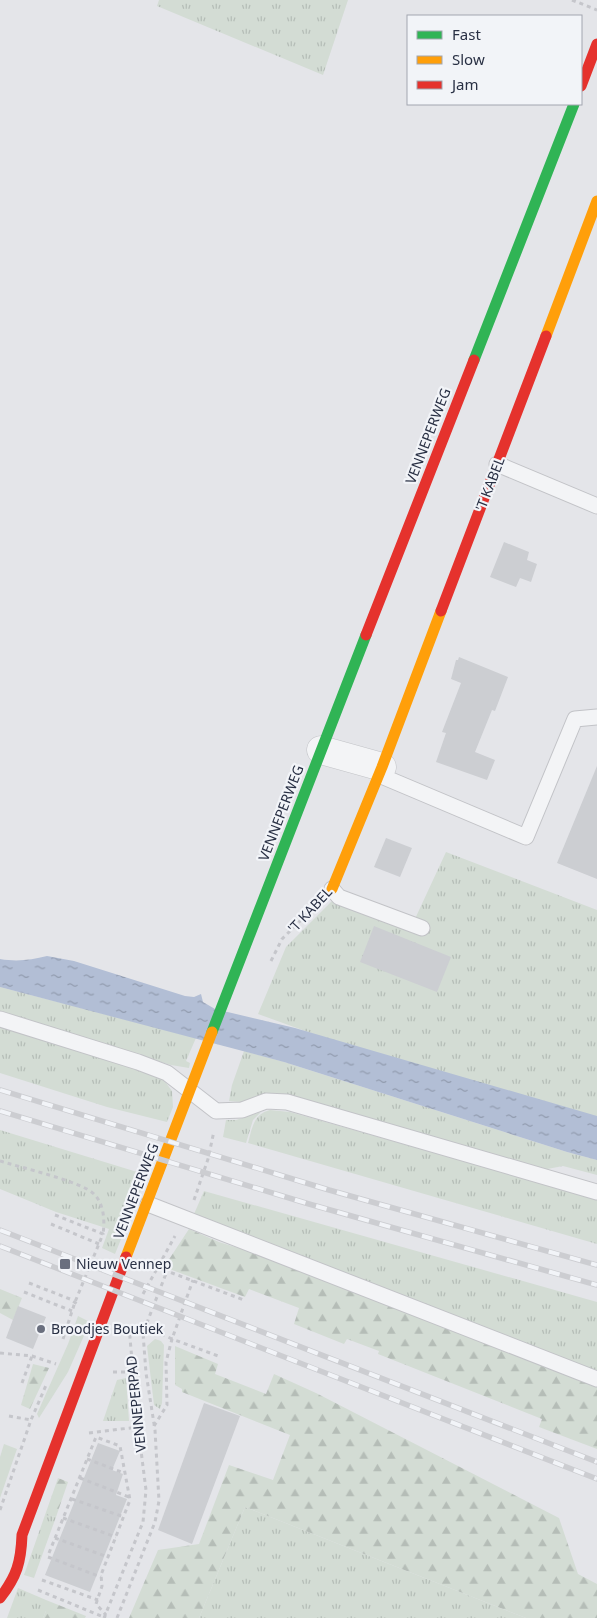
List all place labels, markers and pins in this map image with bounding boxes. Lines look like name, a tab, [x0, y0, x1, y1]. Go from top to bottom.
place label: Nieuw Vennep	[76, 1254, 171, 1273]
marker: Nieuw Vennep	[58, 1257, 72, 1271]
place label: Broodjes Boutiek	[51, 1319, 164, 1338]
marker: Broodjes Boutiek	[35, 1323, 47, 1335]

